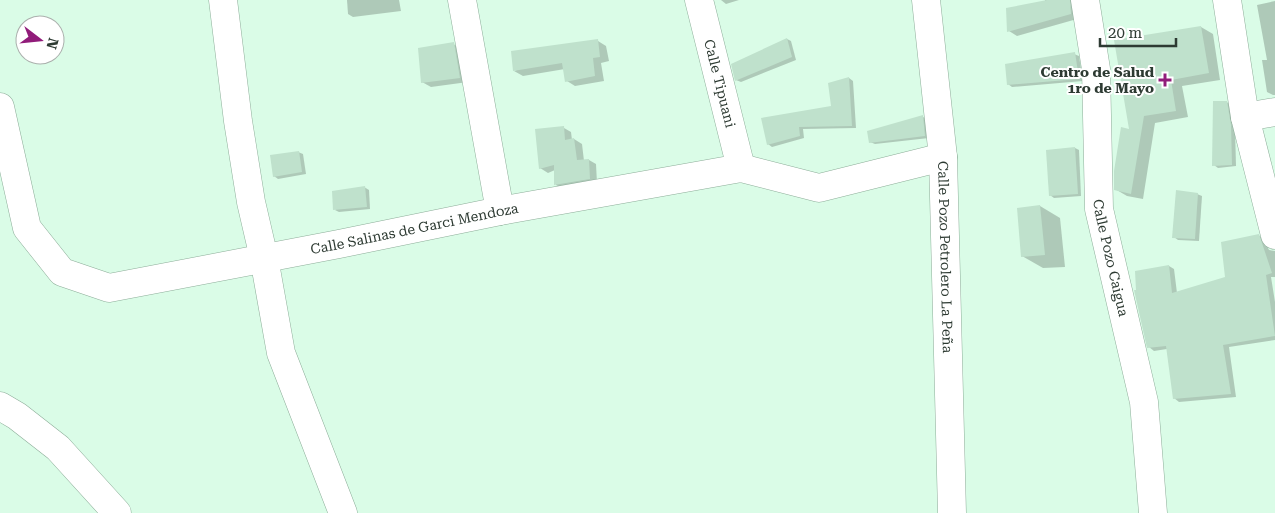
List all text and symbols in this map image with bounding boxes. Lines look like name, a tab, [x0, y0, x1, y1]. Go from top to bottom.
north arrow	[15, 15, 65, 65]
scale bar	[1100, 15, 1176, 47]
text: 20 m	[1108, 24, 1143, 42]
text: N	[43, 36, 62, 51]
street label: Calle Tipuani	[701, 38, 739, 130]
place label: Centro de Salud 1ro de Mayo	[1041, 64, 1155, 96]
marker: Centro de Salud 1ro de Mayo	[1158, 73, 1172, 87]
street label: Calle Pozo Petrolero La Peña	[935, 161, 956, 354]
street label: Calle Pozo Caigua	[1091, 199, 1132, 318]
street label: Calle Salinas de Garci Mendoza	[309, 200, 520, 257]

